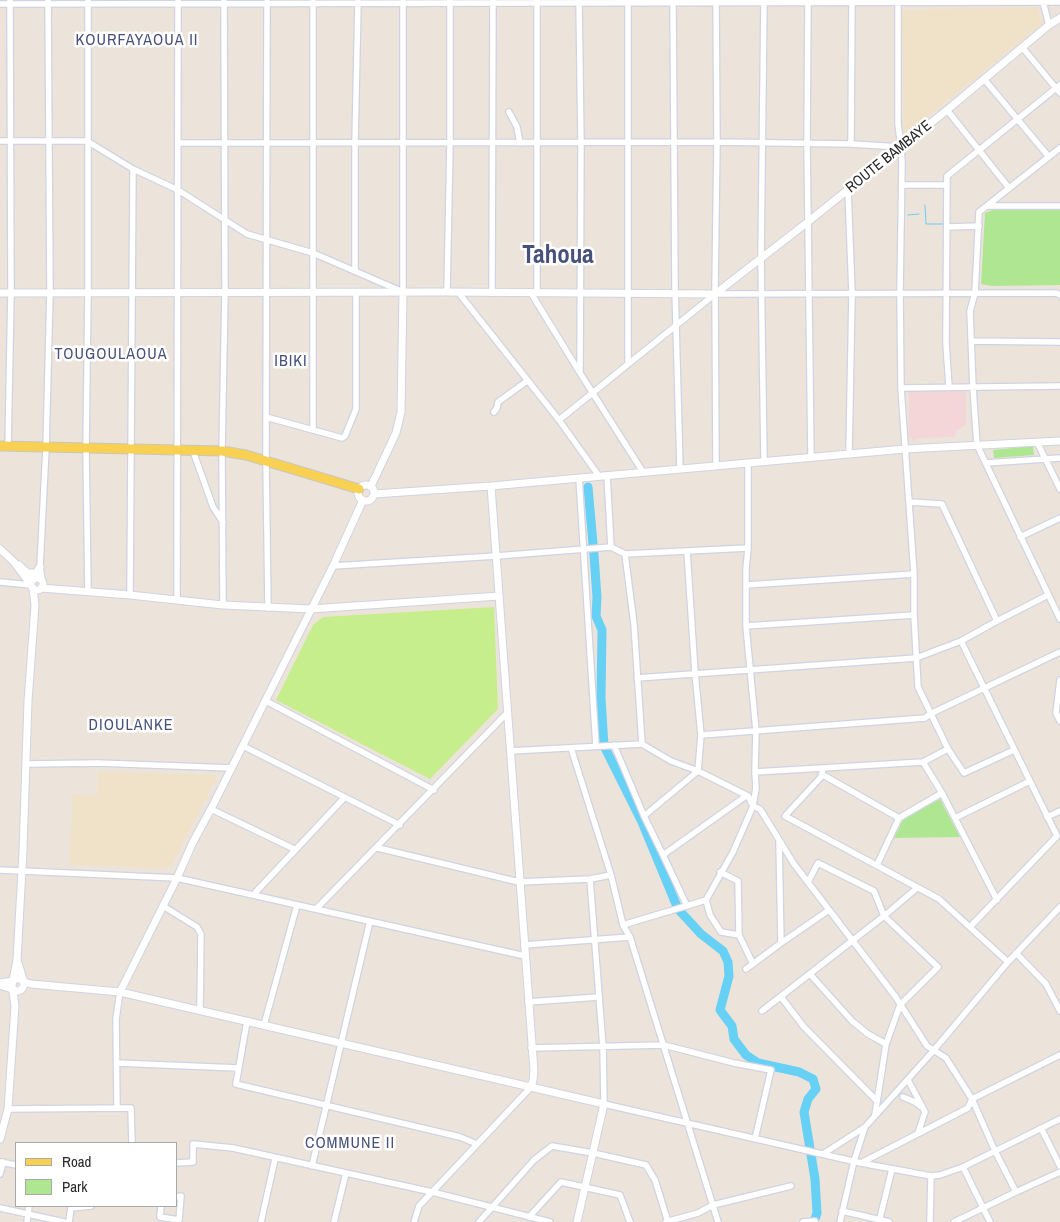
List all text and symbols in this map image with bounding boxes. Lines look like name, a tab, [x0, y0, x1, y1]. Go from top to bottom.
district label: KOURFAYAOUA II	[74, 31, 200, 51]
street label: ROUTE BAMBAYE	[843, 117, 935, 197]
district label: Tahoua	[522, 241, 594, 271]
district label: TOUGOULAOUA	[53, 345, 169, 365]
district label: IBIKI	[274, 352, 308, 372]
district label: DIOULANKE	[87, 716, 175, 736]
district label: COMMUNE II	[304, 1134, 396, 1154]
legend	[15, 1142, 178, 1207]
text: Road	[62, 1151, 91, 1172]
text: Park	[62, 1176, 87, 1197]

